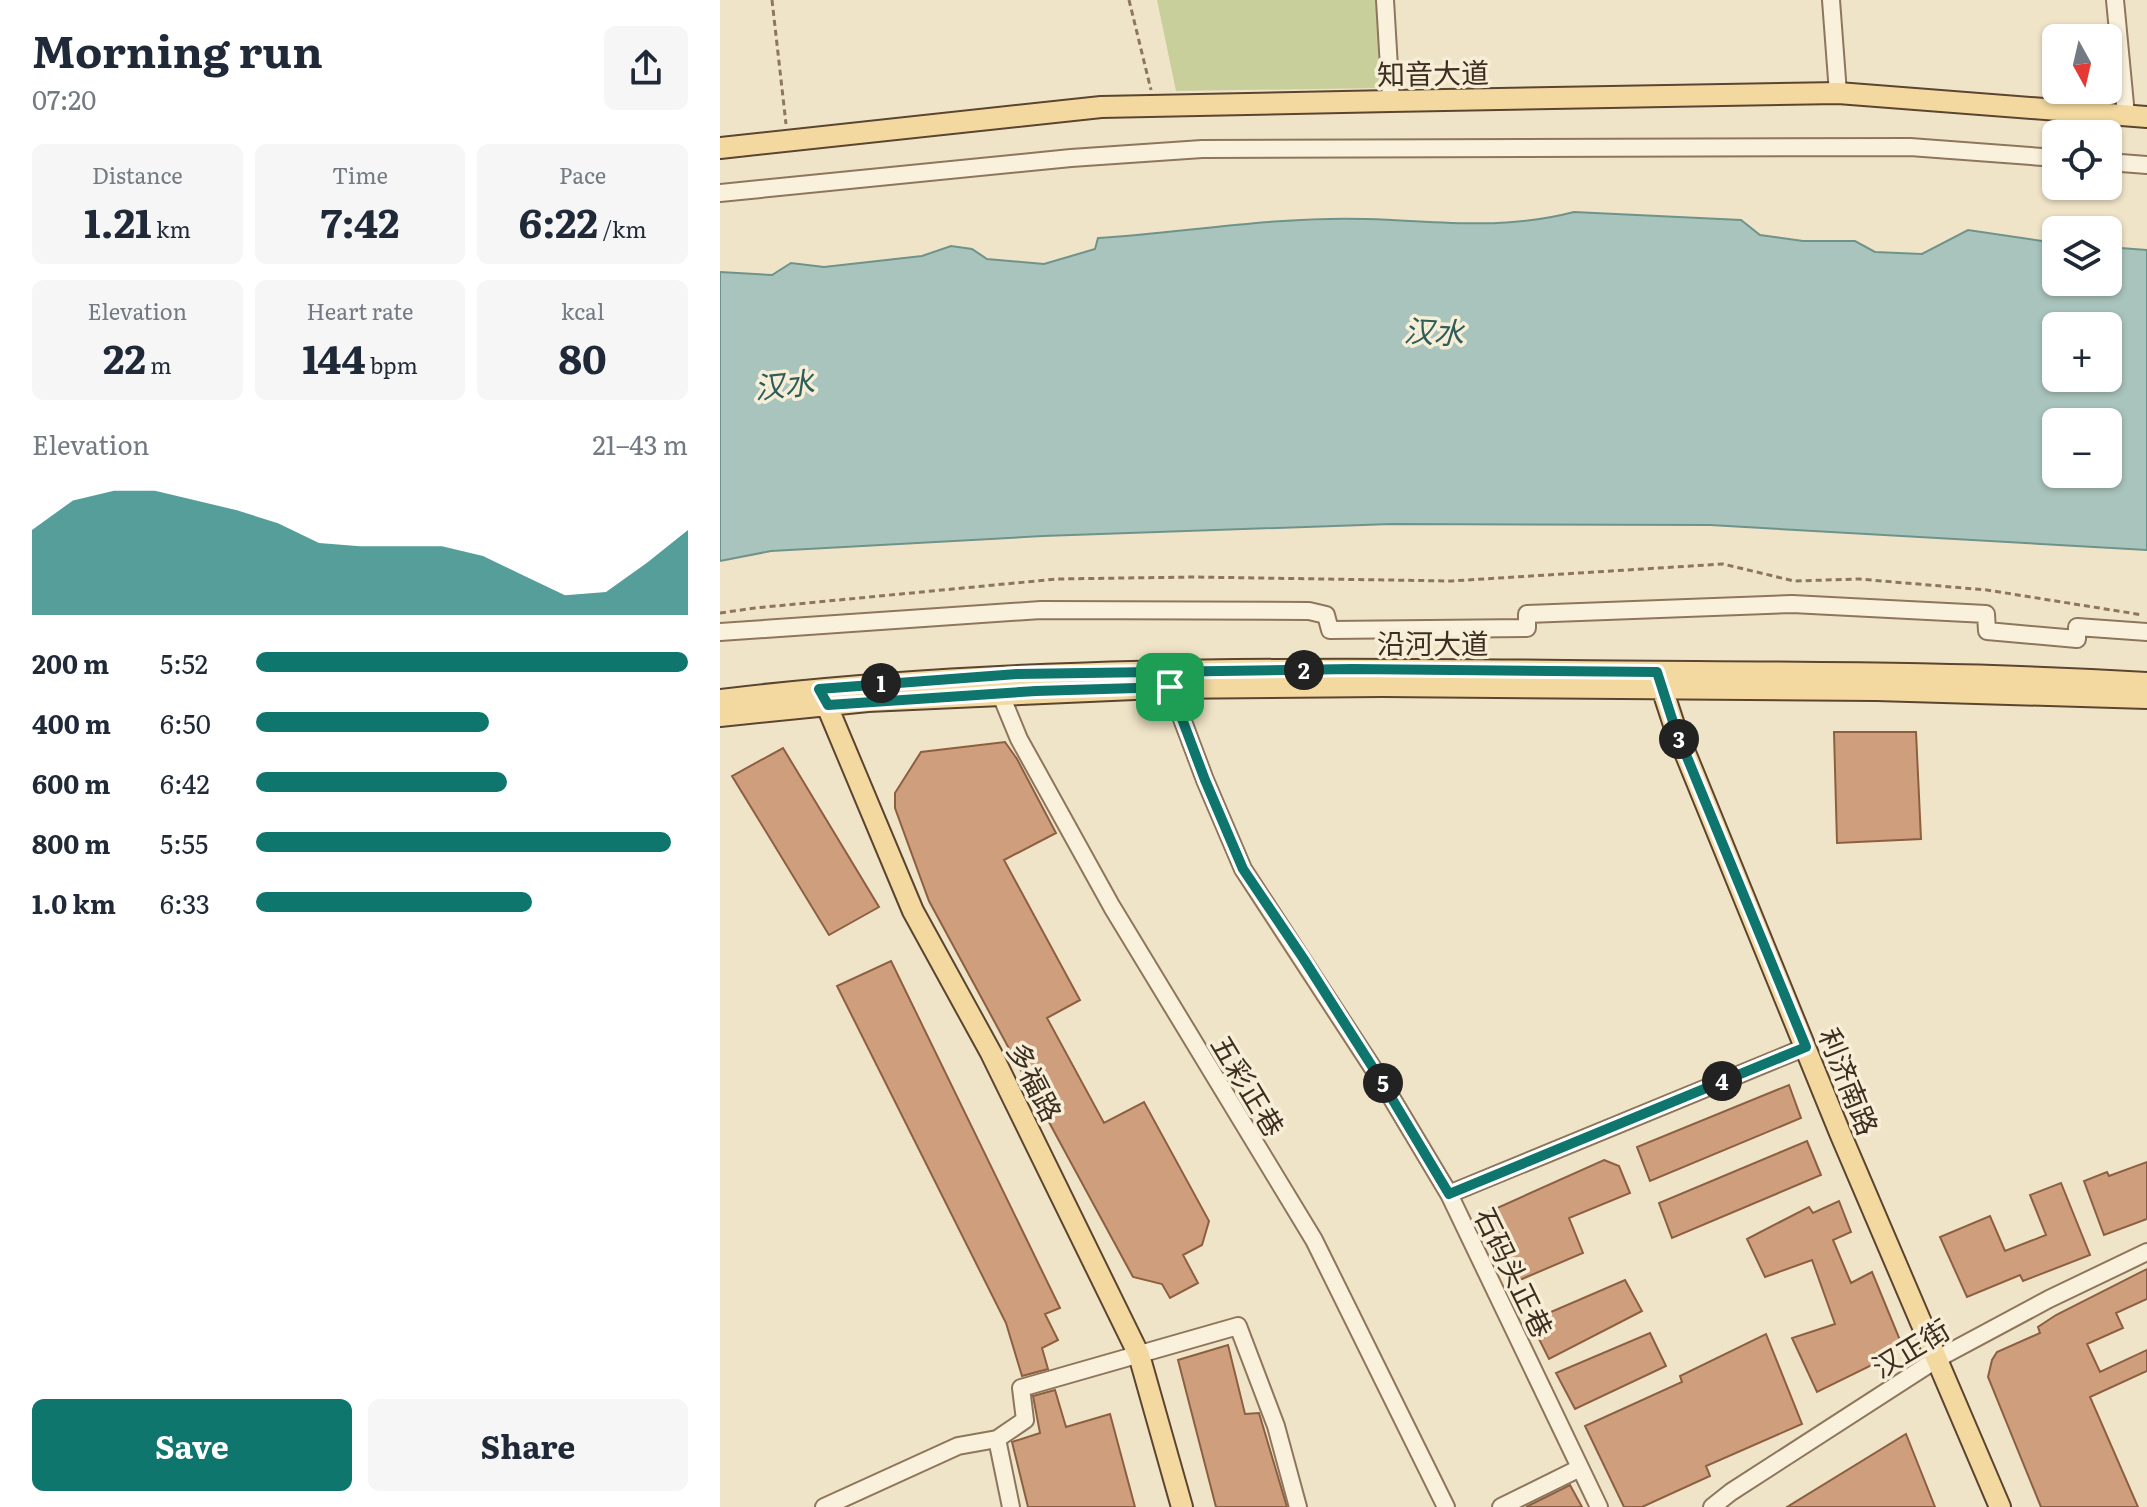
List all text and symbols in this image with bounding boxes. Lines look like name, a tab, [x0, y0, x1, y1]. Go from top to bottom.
text: Morning run	[32, 16, 323, 82]
north arrow	[2042, 24, 2122, 104]
map controls	[2042, 24, 2122, 488]
button: share	[604, 26, 688, 110]
street label: 知音大道	[1377, 50, 1489, 94]
text: 07:20	[32, 79, 96, 118]
button: locate	[2042, 120, 2122, 200]
text: Distance	[92, 158, 183, 191]
text: Time	[332, 158, 388, 191]
text: Pace	[559, 158, 606, 191]
text: 1.21	[84, 191, 152, 250]
text: 7:42	[320, 191, 400, 250]
text: 6:22	[519, 191, 598, 250]
text: km	[152, 212, 191, 245]
text: /km	[598, 212, 647, 245]
button: layers	[2042, 216, 2122, 296]
text: Elevation	[88, 294, 187, 327]
text: Heart rate	[307, 294, 413, 327]
text: kcal	[561, 294, 604, 327]
water label: 汉水	[1403, 306, 1467, 354]
button: +	[2042, 312, 2122, 392]
text: 22	[103, 327, 146, 386]
text: 144	[302, 327, 366, 386]
text: 80	[559, 327, 607, 386]
text: m	[146, 348, 172, 381]
text: bpm	[366, 348, 418, 381]
water label: 汉水	[752, 358, 818, 408]
button: −	[2042, 408, 2122, 488]
text: Elevation	[32, 424, 150, 463]
text: 21–43 m	[592, 424, 688, 463]
street label: 沿河大道	[1377, 621, 1489, 663]
text: 200 m	[32, 643, 109, 682]
text: 5:52	[160, 643, 208, 682]
pin: 2	[1284, 650, 1324, 690]
pin	[1136, 653, 1204, 721]
text: 2	[1298, 653, 1310, 686]
pin: 1	[861, 663, 901, 703]
icon: arrive	[1148, 665, 1192, 709]
text: 1	[876, 666, 886, 699]
text: 400 m	[32, 703, 111, 742]
text: 6:50	[160, 703, 211, 742]
pin: 3	[1659, 719, 1699, 759]
text: 3	[1673, 722, 1685, 755]
text: 600 m	[32, 763, 110, 802]
text: 6:42	[160, 763, 210, 802]
text: 800 m	[32, 823, 110, 862]
text: 5:55	[160, 823, 208, 862]
text: 1.0 km	[32, 883, 116, 922]
text: 6:33	[160, 883, 210, 922]
street label: 利济南路	[1810, 1021, 1890, 1141]
street label: 五彩正巷	[1202, 1026, 1296, 1144]
street label: 多福路	[998, 1034, 1074, 1128]
pin: 4	[1702, 1061, 1742, 1101]
pin: 5	[1363, 1063, 1403, 1103]
text: 4	[1715, 1064, 1729, 1097]
text: 5	[1377, 1066, 1389, 1099]
street label: 石码头正巷	[1465, 1200, 1565, 1344]
street label: 汉正街	[1863, 1307, 1957, 1387]
button: Save	[32, 1399, 352, 1491]
button: Share	[368, 1399, 688, 1491]

